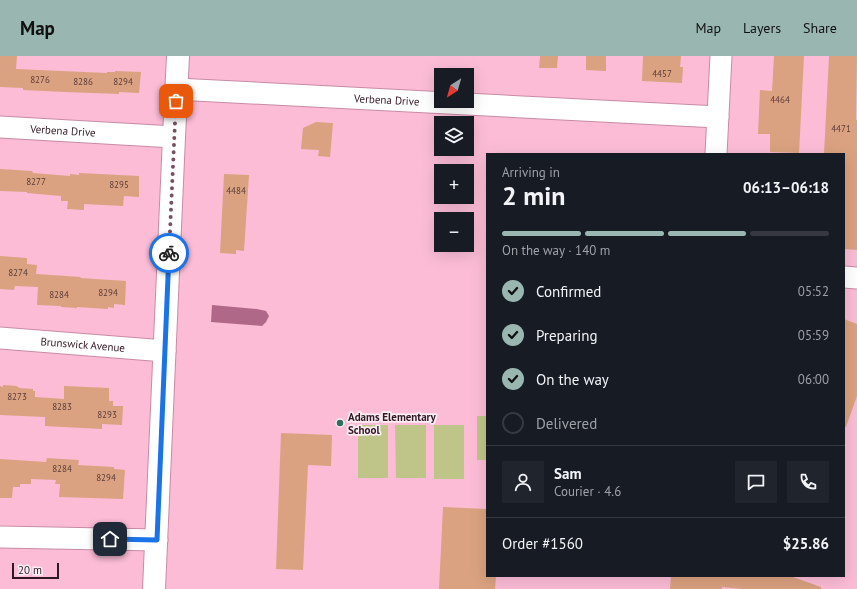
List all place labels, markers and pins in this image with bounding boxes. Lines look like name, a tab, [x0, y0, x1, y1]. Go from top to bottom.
pin	[159, 84, 193, 118]
place label: Adams Elementary School	[348, 410, 436, 437]
marker: Adams Elementary School	[335, 418, 345, 428]
pin	[93, 522, 127, 556]

